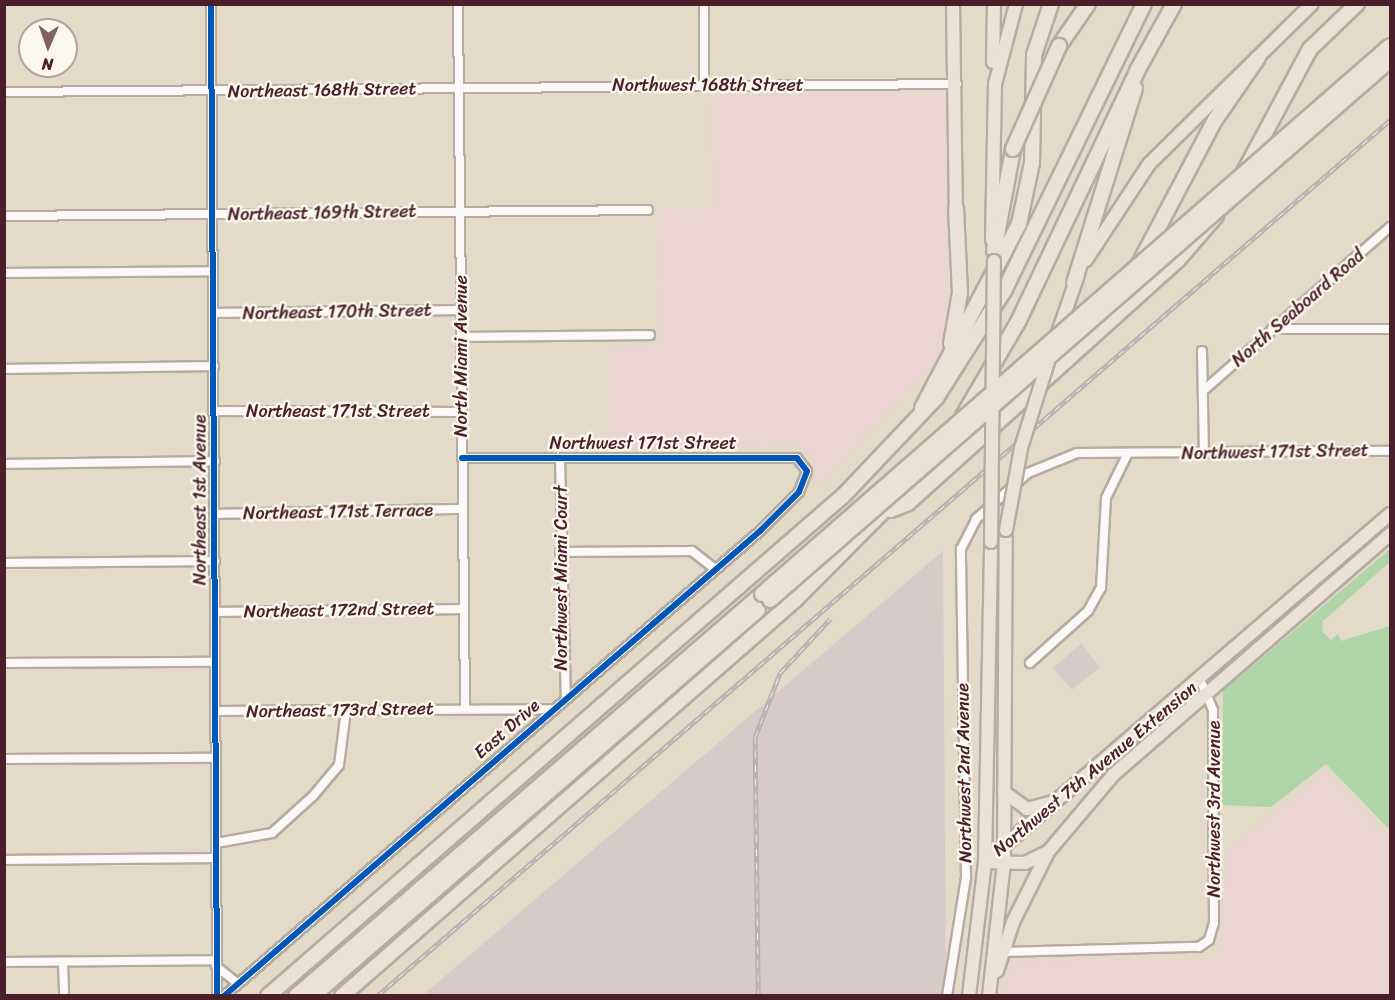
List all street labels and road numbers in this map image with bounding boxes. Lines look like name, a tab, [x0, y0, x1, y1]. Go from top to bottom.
street label: Northwest 168th Street	[612, 74, 804, 96]
street label: Northeast 168th Street	[228, 78, 416, 102]
street label: Northeast 169th Street	[227, 201, 417, 225]
street label: North Seaboard Road	[1227, 245, 1369, 371]
street label: North Miami Avenue	[450, 276, 472, 436]
street label: Northeast 170th Street	[242, 300, 432, 324]
street label: Northeast 171st Street	[246, 400, 430, 422]
street label: Northeast 1st Avenue	[189, 414, 211, 586]
street label: Northwest 171st Street	[549, 432, 737, 454]
street label: Northwest 171st Street	[1181, 440, 1369, 464]
street label: Northwest Miami Court	[550, 485, 572, 671]
street label: Northeast 171st Terrace	[242, 500, 434, 524]
street label: Northeast 172nd Street	[244, 598, 434, 622]
street label: Northwest 7th Avenue Extension	[988, 677, 1202, 861]
street label: Northwest 2nd Avenue	[952, 683, 976, 863]
street label: East Drive	[470, 694, 544, 764]
street label: Northeast 173rd Street	[246, 698, 434, 722]
street label: Northwest 3rd Avenue	[1203, 720, 1225, 898]

